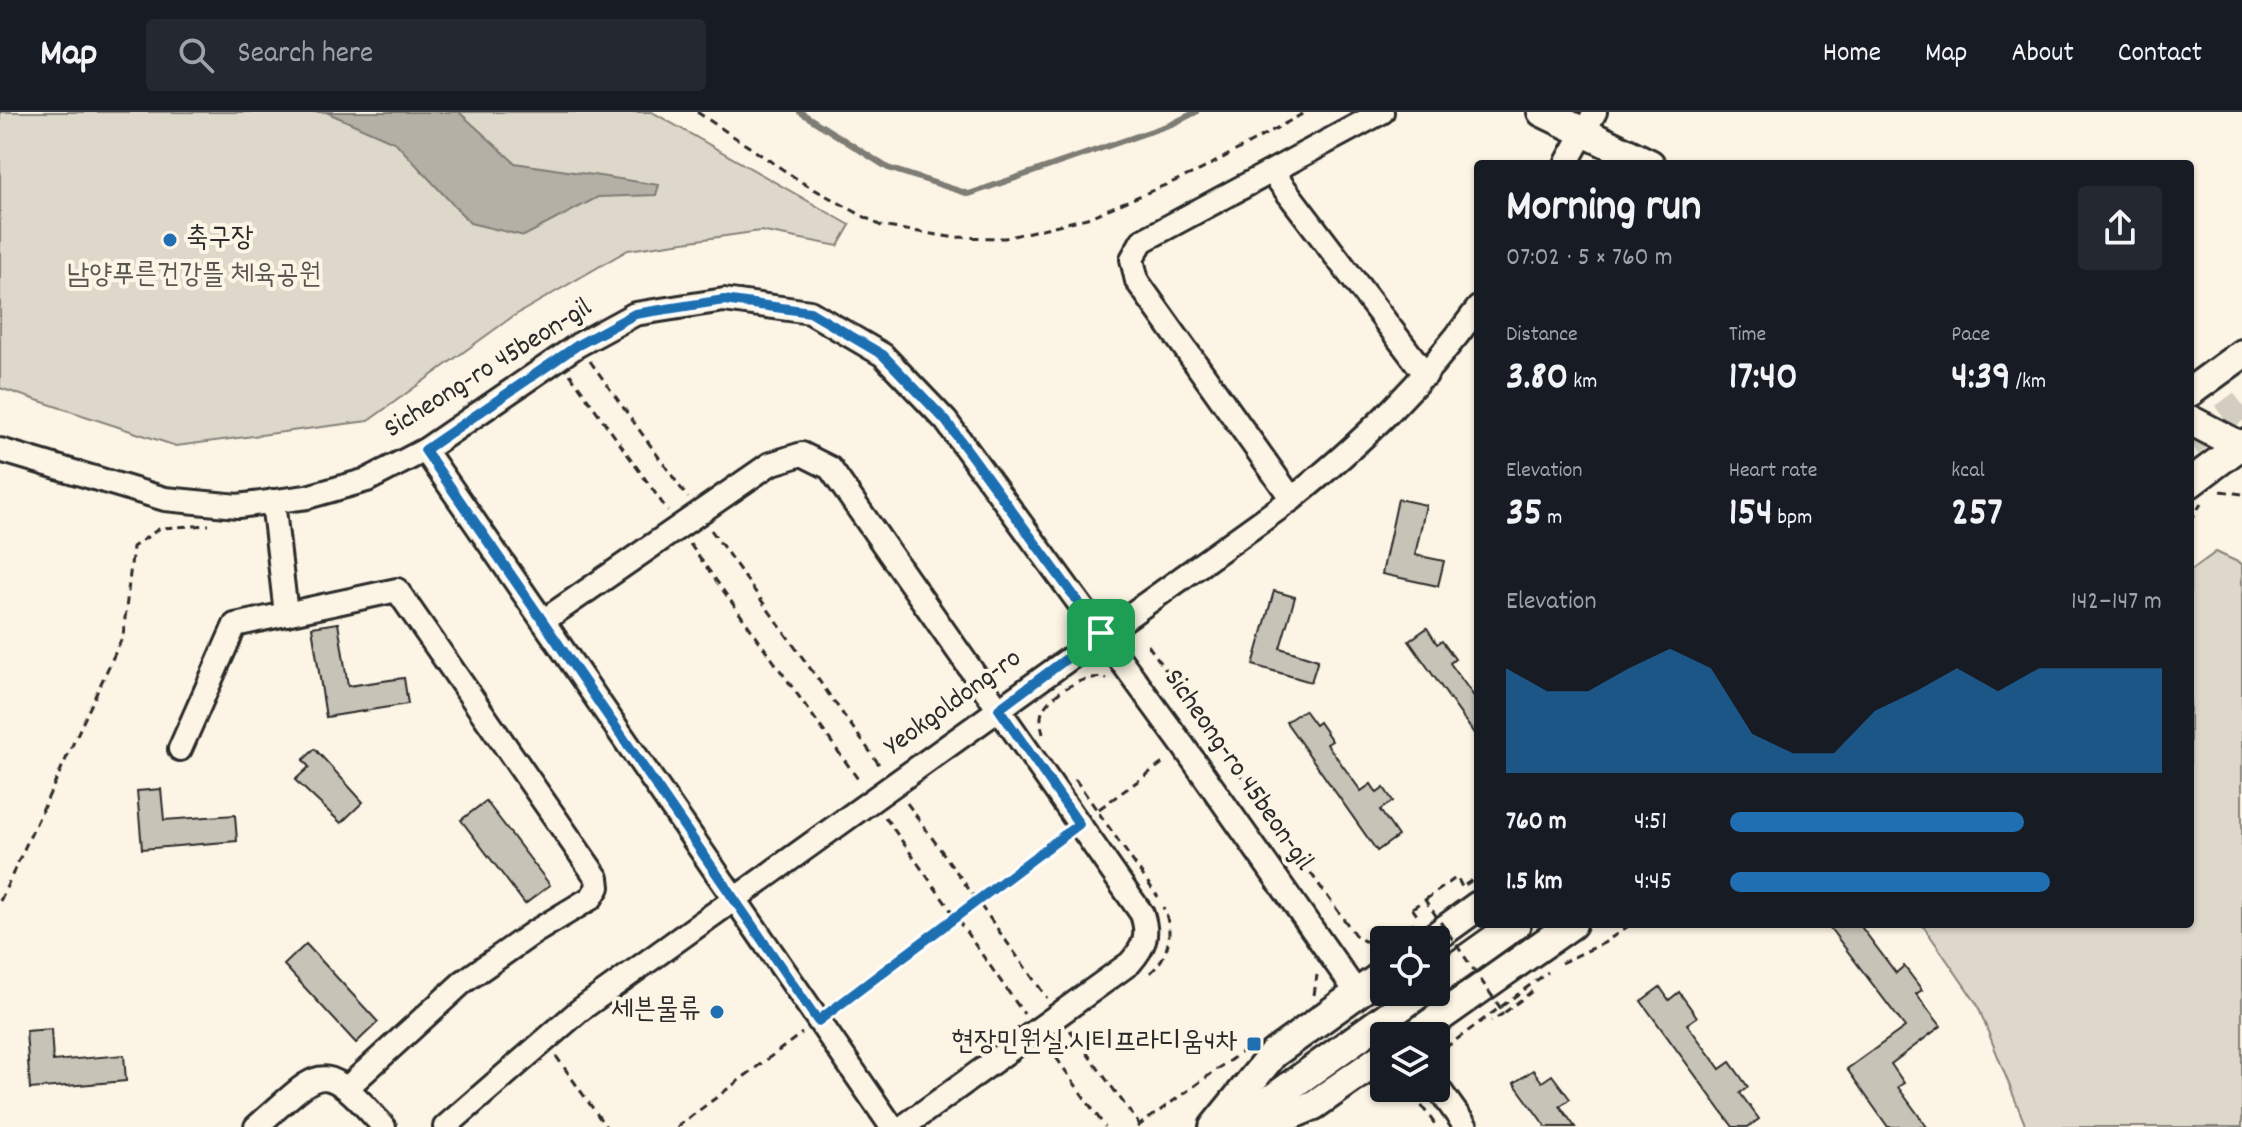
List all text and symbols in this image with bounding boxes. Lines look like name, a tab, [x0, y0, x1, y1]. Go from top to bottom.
search box	[146, 19, 706, 91]
text: Map	[40, 28, 98, 83]
icon: search	[174, 33, 218, 77]
text: Search here	[238, 34, 373, 77]
text: Home	[1823, 35, 1881, 75]
text: Map	[1925, 35, 1967, 75]
text: About	[2011, 35, 2074, 75]
text: Contact	[2118, 35, 2202, 75]
text: Morning run	[1506, 178, 1701, 241]
button: share	[2078, 186, 2162, 270]
place label: 축구장	[186, 220, 254, 260]
marker: 축구장	[161, 231, 179, 249]
text: 07:02 · 5 × 760 m	[1506, 240, 1673, 277]
park label: 남양푸른건강뜰 체육공원	[67, 257, 321, 297]
street label: Sicheong-ro 45beon-gil	[377, 290, 601, 450]
text: Distance	[1506, 320, 1578, 351]
text: Time	[1729, 320, 1766, 351]
text: Pace	[1951, 320, 1990, 351]
text: 3.80	[1506, 351, 1568, 408]
text: 17:40	[1729, 351, 1798, 408]
text: 4:39	[1951, 351, 2011, 408]
text: km	[1568, 367, 1597, 398]
text: /km	[2011, 367, 2046, 398]
text: Elevation	[1506, 456, 1583, 487]
text: Heart rate	[1729, 456, 1818, 487]
text: kcal	[1951, 456, 1985, 487]
text: 35	[1506, 487, 1542, 544]
text: 154	[1729, 487, 1773, 544]
text: 257	[1951, 487, 2003, 544]
text: m	[1542, 503, 1562, 534]
text: bpm	[1773, 503, 1812, 534]
text: Elevation	[1506, 584, 1596, 621]
text: 142–147 m	[2071, 584, 2162, 621]
pin	[1067, 599, 1135, 667]
icon: arrive	[1079, 611, 1123, 655]
street label: Yeokgoldong-ro	[877, 640, 1031, 768]
street label: Sicheong-ro 45beon-gil	[1152, 662, 1322, 880]
text: 760 m	[1506, 804, 1567, 841]
text: 4:51	[1634, 804, 1667, 841]
text: 1.5 km	[1506, 864, 1563, 901]
text: 4:45	[1634, 864, 1672, 901]
map controls	[1370, 926, 1450, 1102]
button: locate	[1370, 926, 1450, 1006]
place label: 세븐물류	[611, 992, 701, 1032]
marker: 세븐물류	[708, 1003, 726, 1021]
button: layers	[1370, 1022, 1450, 1102]
place label: 현장민원실.시티프라디움4차	[951, 1024, 1238, 1064]
marker: 현장민원실.시티프라디움4차	[1245, 1035, 1263, 1053]

